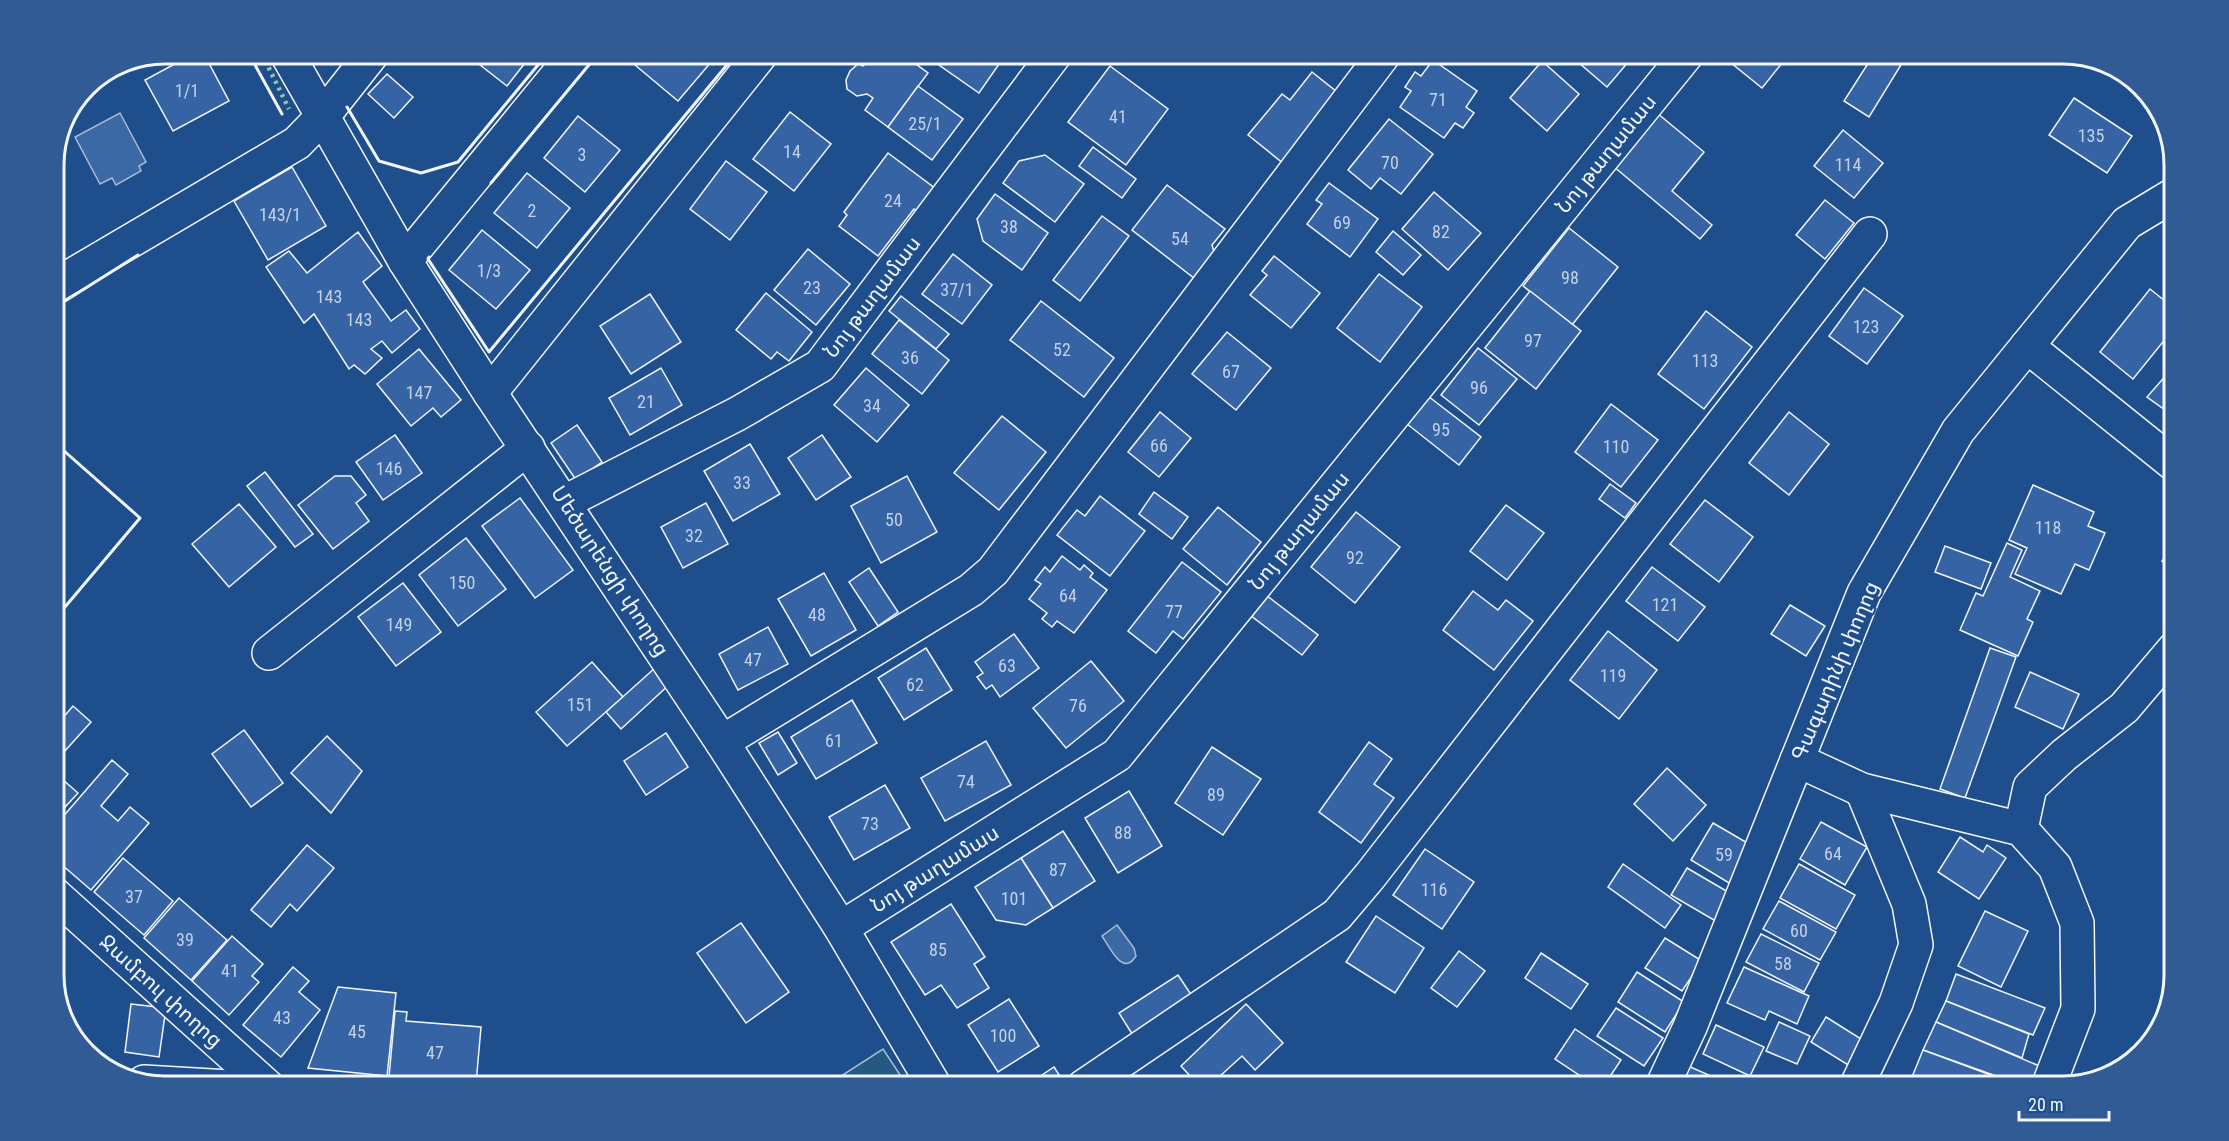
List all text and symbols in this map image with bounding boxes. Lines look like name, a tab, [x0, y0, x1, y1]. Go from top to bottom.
house number: 1/1	[175, 80, 199, 101]
house number: 71	[1429, 89, 1447, 110]
street label: Նոյ թաղամաս	[1551, 90, 1661, 218]
house number: 41	[1109, 106, 1127, 127]
house number: 25/1	[908, 113, 942, 134]
house number: 135	[2078, 125, 2104, 146]
house number: 14	[783, 141, 801, 162]
house number: 3	[578, 144, 586, 165]
house number: 70	[1381, 152, 1399, 173]
house number: 114	[1835, 154, 1861, 175]
house number: 24	[884, 190, 902, 211]
house number: 2	[528, 200, 537, 221]
house number: 143/1	[259, 204, 301, 225]
house number: 69	[1333, 212, 1351, 233]
house number: 38	[1000, 216, 1018, 237]
house number: 82	[1432, 221, 1450, 242]
house number: 54	[1171, 228, 1189, 249]
street label: Նոյ թաղամաս	[819, 232, 925, 362]
house number: 1/3	[477, 260, 501, 281]
house number: 98	[1561, 267, 1579, 288]
house number: 23	[803, 277, 821, 298]
house number: 37/1	[940, 279, 974, 300]
house number: 143	[316, 286, 342, 307]
house number: 143	[346, 309, 372, 330]
house number: 123	[1853, 316, 1879, 337]
house number: 97	[1524, 330, 1542, 351]
house number: 52	[1053, 339, 1071, 360]
house number: 36	[901, 347, 919, 368]
house number: 113	[1692, 350, 1718, 371]
house number: 67	[1222, 361, 1240, 382]
house number: 96	[1470, 377, 1488, 398]
house number: 147	[406, 382, 432, 403]
house number: 21	[637, 391, 655, 412]
house number: 34	[863, 395, 881, 416]
house number: 95	[1432, 419, 1450, 440]
house number: 66	[1150, 435, 1168, 456]
house number: 110	[1603, 436, 1629, 457]
house number: 146	[376, 458, 402, 479]
street label: Նոյ թաղամաս	[1244, 467, 1354, 595]
house number: 33	[733, 472, 751, 493]
street label: Մեծարենցի փողոց	[546, 481, 674, 661]
house number: 50	[885, 509, 903, 530]
house number: 118	[2035, 517, 2061, 538]
house number: 32	[685, 525, 703, 546]
house number: 92	[1346, 547, 1364, 568]
house number: 150	[449, 572, 475, 593]
street label: Գագարինի փողոց	[1786, 578, 1884, 764]
house number: 64	[1059, 585, 1077, 606]
house number: 121	[1652, 594, 1678, 615]
house number: 77	[1165, 601, 1183, 622]
house number: 48	[808, 604, 826, 625]
house number: 149	[386, 614, 412, 635]
house number: 47	[744, 649, 762, 670]
house number: 63	[998, 655, 1016, 676]
house number: 119	[1600, 665, 1626, 686]
house number: 62	[906, 674, 924, 695]
house number: 151	[567, 694, 593, 715]
house number: 76	[1069, 695, 1087, 716]
house number: 61	[825, 730, 843, 751]
house number: 74	[957, 771, 975, 792]
house number: 89	[1207, 784, 1225, 805]
house number: 73	[861, 813, 879, 834]
street label: Նոյ թաղամաս	[867, 820, 1003, 918]
house number: 88	[1114, 822, 1132, 843]
house number: 64	[1824, 843, 1842, 864]
house number: 59	[1715, 844, 1733, 865]
house number: 87	[1049, 859, 1067, 880]
house number: 116	[1421, 879, 1447, 900]
house number: 37	[125, 886, 143, 907]
house number: 101	[1001, 888, 1027, 909]
house number: 60	[1790, 920, 1808, 941]
house number: 39	[176, 929, 194, 950]
street label: Ջամբուլ փողոց	[95, 930, 227, 1052]
house number: 85	[929, 939, 947, 960]
house number: 58	[1774, 953, 1792, 974]
house number: 41	[221, 960, 239, 981]
house number: 43	[273, 1007, 291, 1028]
house number: 45	[348, 1021, 366, 1042]
house number: 100	[990, 1025, 1016, 1046]
house number: 47	[426, 1042, 444, 1063]
scale bar	[2019, 1084, 2109, 1122]
text: 20 m	[2028, 1094, 2063, 1115]

